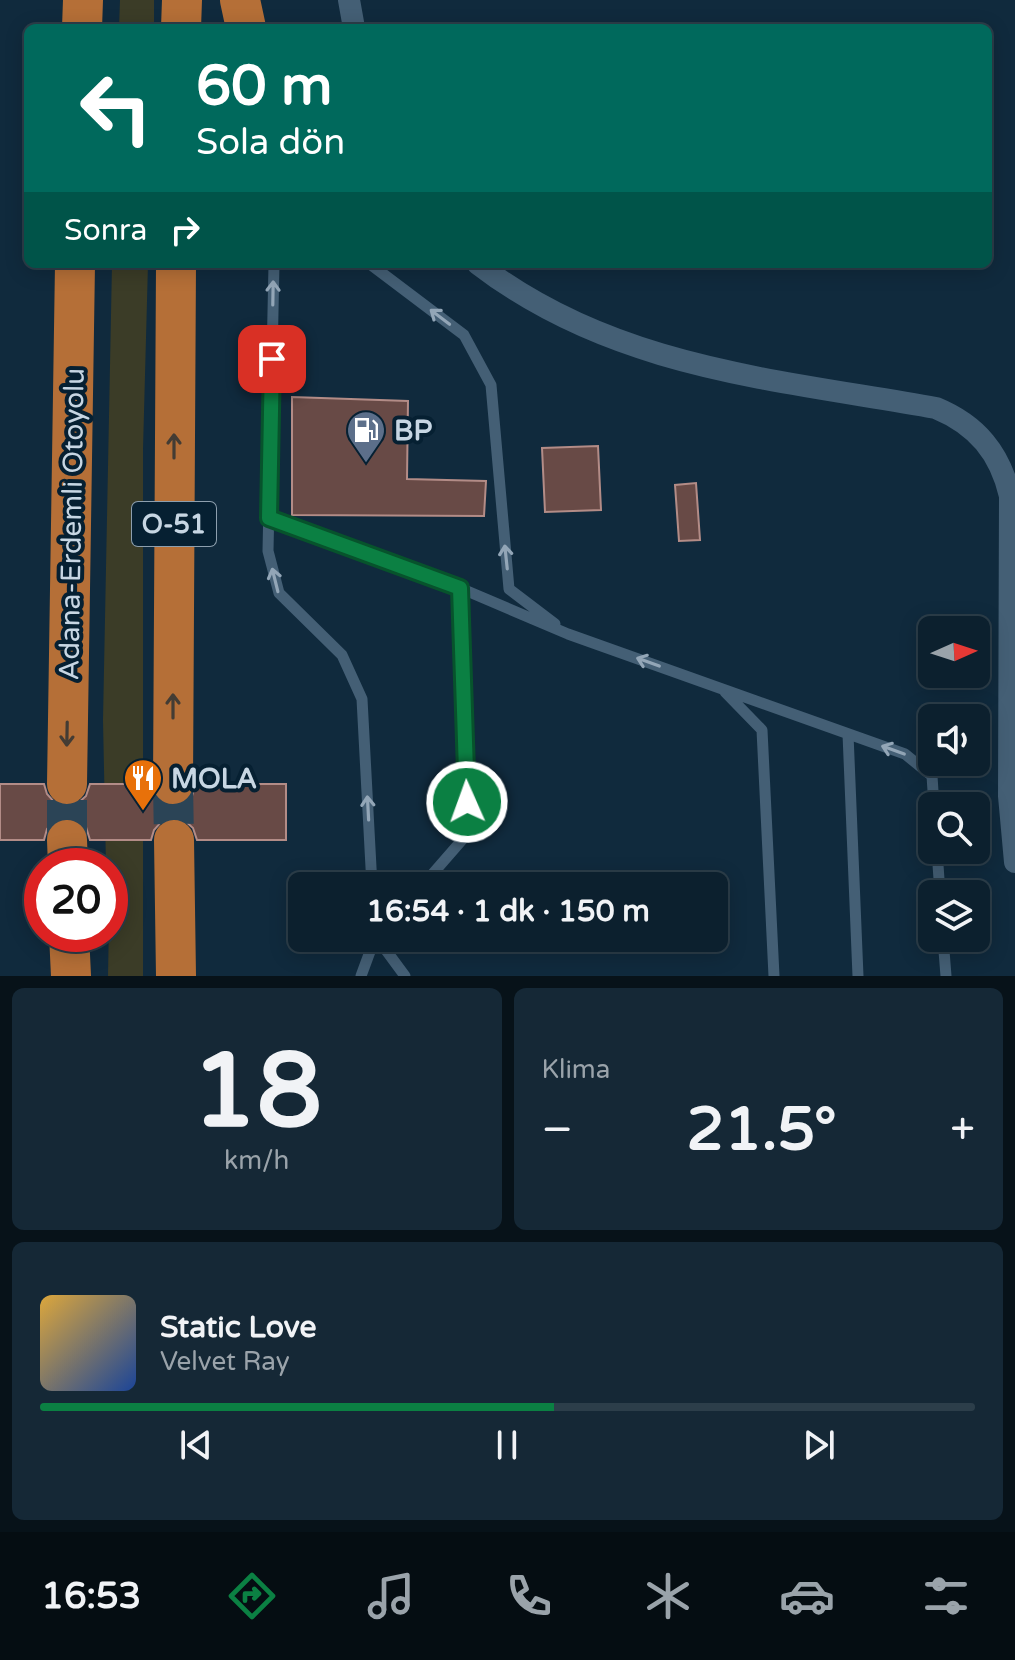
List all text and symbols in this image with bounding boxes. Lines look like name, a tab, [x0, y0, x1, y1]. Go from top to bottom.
text: 60 m	[196, 53, 332, 120]
icon: left	[64, 56, 168, 160]
text: Sola dön	[196, 121, 345, 164]
icon: right	[163, 208, 207, 252]
text: Sonra	[64, 212, 147, 249]
one-way arrow	[265, 280, 281, 307]
one-way arrow	[429, 308, 451, 325]
pin	[238, 325, 306, 393]
icon: arrive	[250, 337, 294, 381]
street label: Adana-Erdemli Otoyolu	[52, 367, 92, 681]
fuel station icon: BP	[345, 409, 387, 464]
place label: BP	[394, 414, 432, 448]
one-way arrow	[167, 433, 182, 460]
road number: O-51	[132, 502, 216, 546]
one-way arrow	[498, 544, 513, 571]
one-way arrow	[267, 567, 282, 593]
north arrow	[918, 616, 990, 688]
map controls	[918, 616, 990, 952]
one-way arrow	[636, 654, 661, 669]
one-way arrow	[165, 693, 181, 720]
button: sound	[918, 704, 990, 776]
one-way arrow	[60, 720, 75, 747]
one-way arrow	[881, 742, 906, 756]
restaurant icon: MOLA	[122, 757, 164, 812]
position arrow	[425, 760, 509, 844]
place label: MOLA	[171, 762, 257, 796]
button: search	[918, 792, 990, 864]
one-way arrow	[360, 795, 375, 822]
speed limit sign: 20	[24, 848, 128, 952]
button: layers	[918, 880, 990, 952]
text: 16:54 · 1 dk · 150 m	[366, 893, 650, 930]
text: 18	[191, 1030, 322, 1155]
text: Klima	[542, 1054, 610, 1085]
text: 21.5°	[686, 1094, 837, 1166]
text: −	[542, 1104, 573, 1157]
text: +	[950, 1104, 975, 1157]
text: km/h	[224, 1145, 289, 1176]
text: Static Love	[160, 1309, 316, 1346]
text: Velvet Ray	[160, 1346, 290, 1377]
icon: previous	[174, 1423, 218, 1467]
icon: pause	[485, 1423, 529, 1467]
icon: next	[797, 1423, 841, 1467]
icon: directions	[224, 1568, 280, 1624]
icon: music	[363, 1568, 419, 1624]
icon: phone	[501, 1568, 557, 1624]
icon: climate	[640, 1568, 696, 1624]
icon: car	[779, 1568, 835, 1624]
icon: filters	[918, 1568, 974, 1624]
text: 16:53	[41, 1575, 141, 1618]

